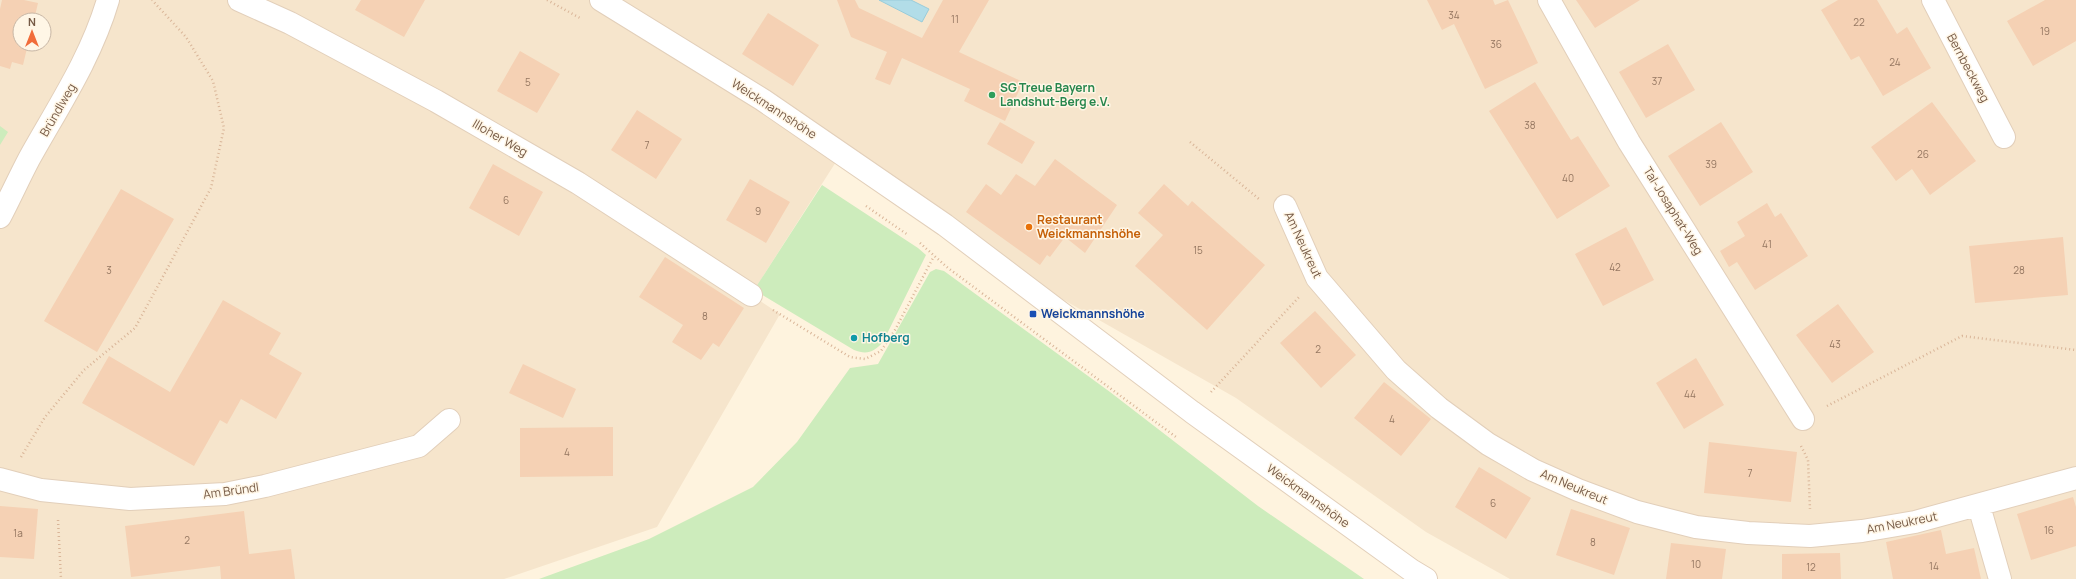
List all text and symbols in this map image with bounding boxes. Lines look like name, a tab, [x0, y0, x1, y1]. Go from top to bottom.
house number: 34	[1448, 8, 1460, 22]
north arrow	[12, 12, 52, 52]
house number: 11	[951, 12, 959, 26]
text: N	[28, 14, 36, 29]
house number: 22	[1853, 15, 1865, 29]
house number: 19	[2040, 24, 2050, 38]
street label: Bernbeckweg	[1943, 30, 1994, 105]
house number: 36	[1490, 37, 1502, 51]
house number: 24	[1889, 55, 1901, 69]
house number: 37	[1652, 74, 1662, 88]
house number: 5	[525, 75, 531, 89]
street label: Weickmannshöhe	[728, 75, 820, 143]
place label: SG Treue Bayern Landshut-Berg e.V.	[1000, 79, 1110, 110]
street label: Bründlweg	[35, 80, 80, 140]
marker: SG Treue Bayern Landshut-Berg e.V.	[987, 90, 997, 100]
street label: Illoher Weg	[470, 115, 531, 160]
house number: 38	[1524, 118, 1536, 132]
house number: 7	[644, 138, 650, 152]
house number: 26	[1917, 147, 1929, 161]
house number: 39	[1705, 157, 1717, 171]
street label: Tal-Josaphat-Weg	[1639, 163, 1707, 258]
house number: 40	[1562, 171, 1574, 185]
house number: 6	[503, 193, 509, 207]
house number: 9	[755, 204, 761, 218]
street label: Am Neukreut	[1281, 209, 1326, 281]
place label: Restaurant Weickmannshöhe	[1037, 211, 1141, 242]
marker: Restaurant Weickmannshöhe	[1024, 222, 1034, 232]
house number: 41	[1762, 237, 1772, 251]
house number: 15	[1193, 243, 1203, 257]
house number: 42	[1609, 260, 1621, 274]
house number: 3	[106, 263, 112, 277]
house number: 28	[2013, 263, 2025, 277]
place label: Weickmannshöhe	[1041, 305, 1145, 322]
house number: 8	[702, 309, 708, 323]
marker: Weickmannshöhe	[1028, 309, 1038, 319]
place label: Hofberg	[862, 329, 910, 346]
marker: Hofberg	[849, 333, 859, 343]
house number: 43	[1829, 337, 1841, 351]
house number: 2	[1315, 342, 1321, 356]
house number: 44	[1684, 387, 1696, 401]
house number: 4	[1389, 412, 1395, 426]
house number: 4	[564, 445, 570, 459]
street label: Weickmannshöhe	[1263, 460, 1353, 531]
street label: Am Neukreut	[1538, 465, 1611, 508]
house number: 7	[1747, 466, 1753, 480]
street label: Am Bründl	[202, 478, 260, 503]
house number: 6	[1490, 496, 1496, 510]
street label: Am Neukreut	[1865, 507, 1939, 538]
house number: 16	[2044, 523, 2054, 537]
house number: 1a	[13, 526, 23, 540]
house number: 2	[184, 533, 190, 547]
house number: 8	[1590, 535, 1596, 549]
house number: 10	[1691, 557, 1701, 571]
house number: 14	[1929, 559, 1939, 573]
house number: 12	[1806, 560, 1816, 574]

